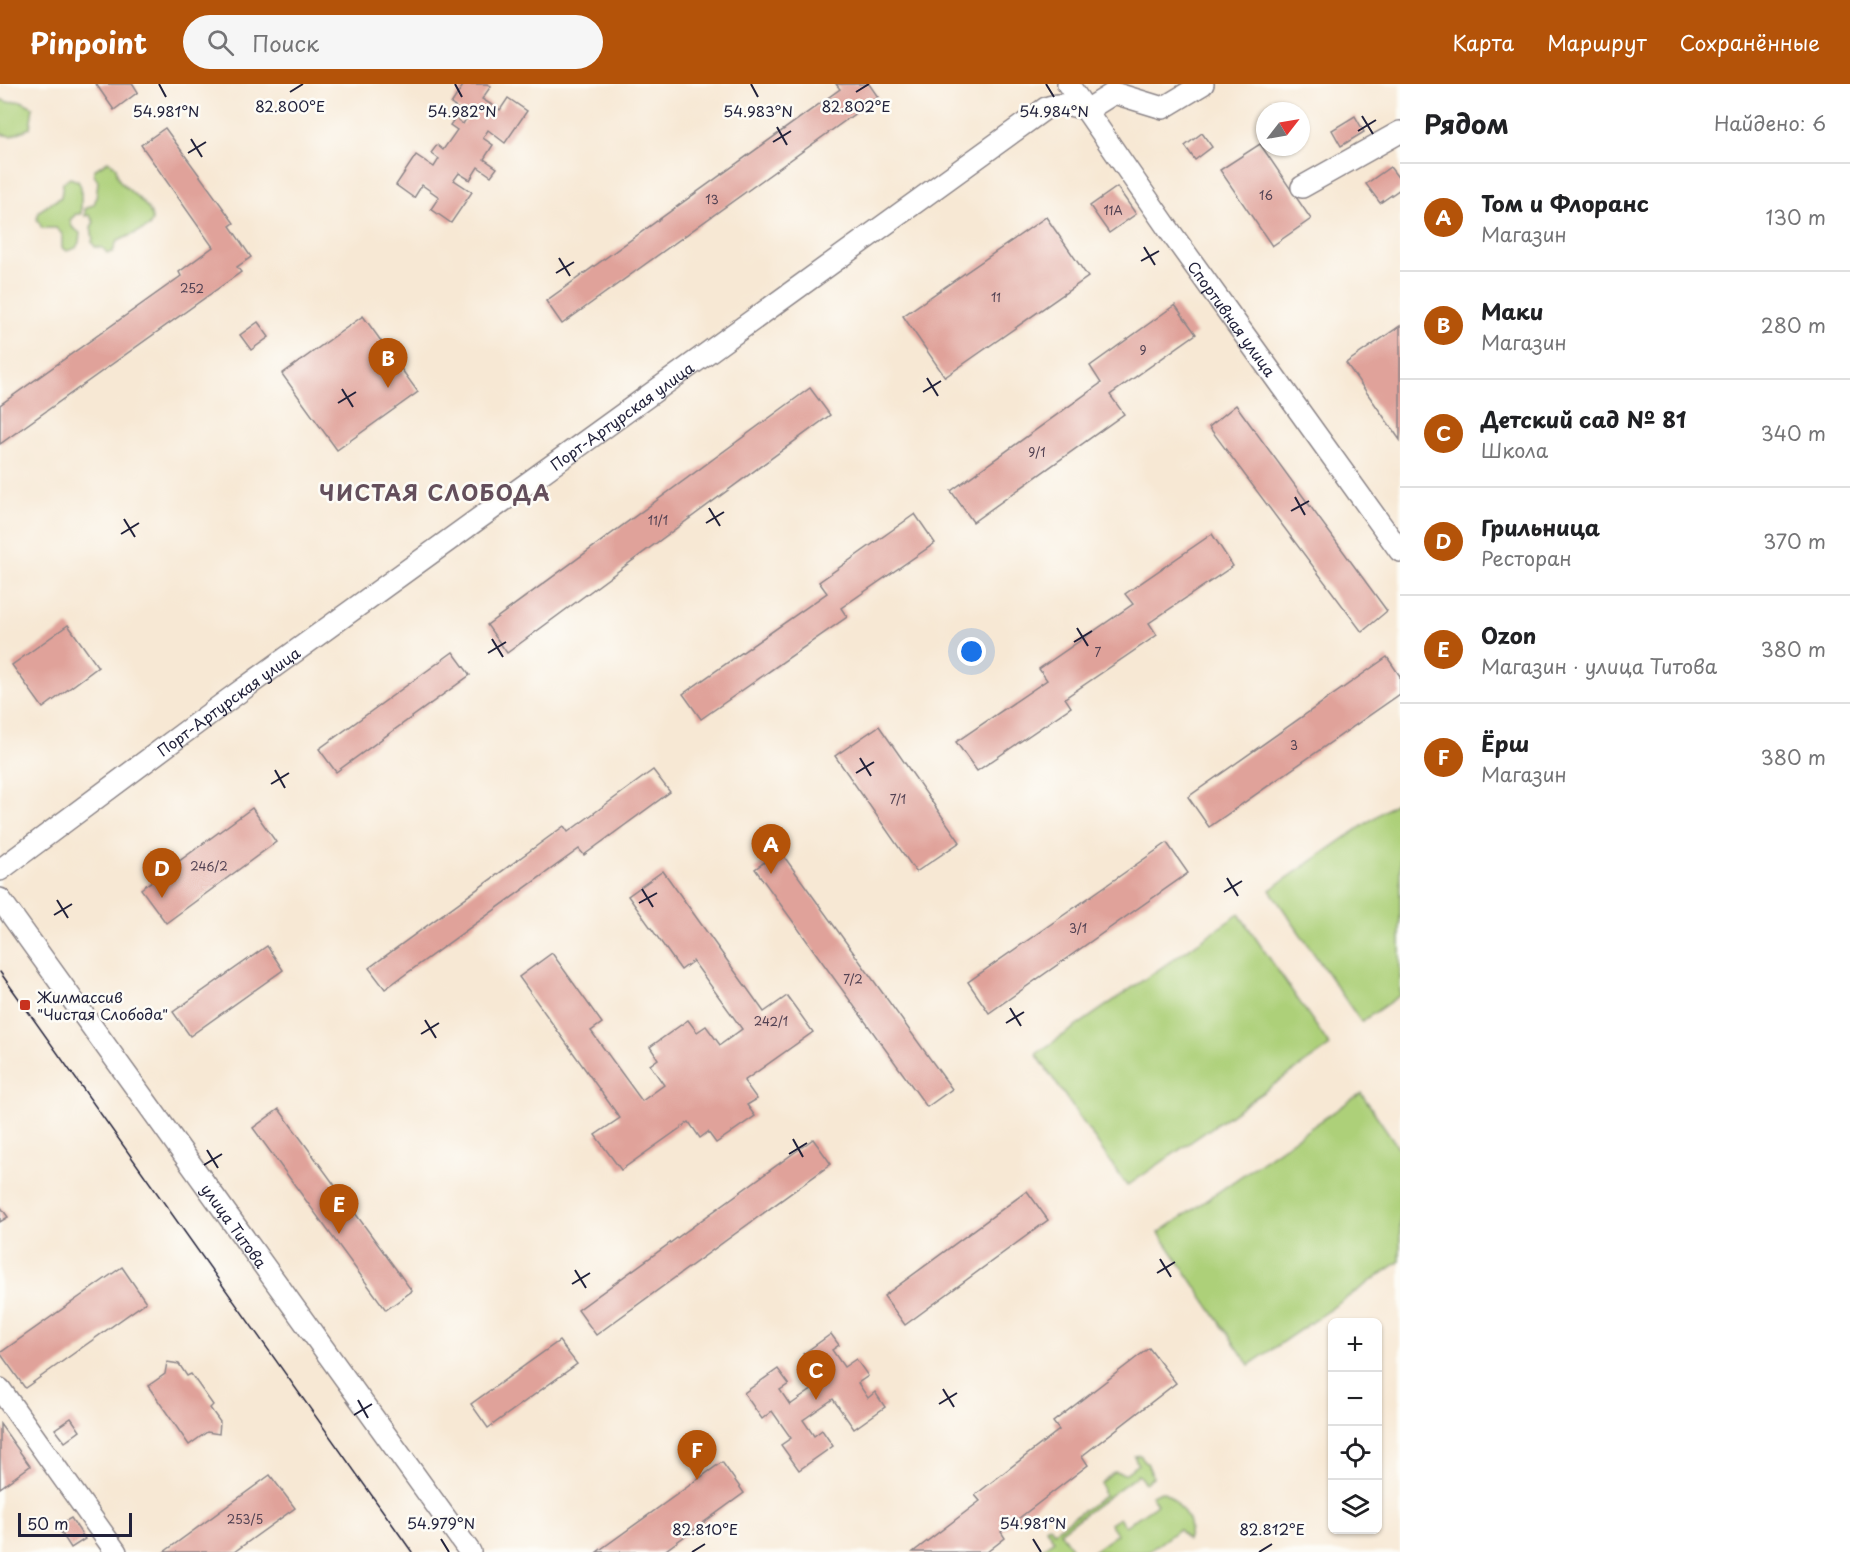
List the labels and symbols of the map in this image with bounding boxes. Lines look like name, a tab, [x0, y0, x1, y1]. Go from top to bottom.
text: 82.800°E	[255, 94, 325, 117]
text: 82.802°E	[821, 94, 891, 117]
text: 54.981°N	[132, 99, 200, 122]
text: 54.982°N	[427, 99, 497, 122]
text: 54.983°N	[723, 99, 793, 122]
text: 54.984°N	[1019, 99, 1089, 122]
north arrow	[1256, 102, 1310, 156]
house number: 16	[1259, 186, 1273, 204]
house number: 13	[705, 190, 719, 208]
house number: 11А	[1103, 201, 1123, 219]
street label: Спортивная улица	[1183, 255, 1282, 381]
house number: 252	[180, 279, 204, 297]
house number: 11	[991, 288, 1001, 306]
pin: B	[368, 338, 408, 388]
house number: 9	[1139, 341, 1147, 359]
street label: Порт-Артурская улица	[545, 355, 698, 475]
house number: 9/1	[1028, 443, 1046, 461]
district label: ЧИСТАЯ СЛОБОДА	[319, 476, 551, 508]
house number: 11/1	[648, 511, 668, 529]
your location	[957, 637, 986, 666]
street label: Порт-Артурская улица	[152, 640, 305, 761]
house number: 7	[1095, 643, 1102, 661]
house number: 3	[1290, 736, 1298, 754]
house number: 7/1	[890, 790, 906, 808]
pin: A	[752, 824, 790, 874]
pin: D	[142, 848, 182, 898]
house number: 246/2	[190, 857, 228, 875]
house number: 3/1	[1069, 919, 1087, 937]
house number: 7/2	[843, 970, 863, 988]
place label: Жилмассив "Чистая Слобода"	[36, 985, 168, 1025]
marker: Жилмассив "Чистая Слобода"	[18, 998, 32, 1012]
house number: 242/1	[754, 1012, 788, 1030]
street label: улица Титова	[196, 1178, 274, 1273]
pin: E	[320, 1184, 358, 1234]
pin: C	[796, 1350, 836, 1400]
pin: F	[678, 1430, 716, 1480]
scale bar	[18, 1510, 132, 1538]
house number: 253/5	[227, 1510, 263, 1528]
text: 54.979°N	[407, 1511, 475, 1534]
text: 54.981°N	[999, 1511, 1067, 1534]
text: 82.810°E	[672, 1517, 738, 1540]
text: 82.812°E	[1239, 1517, 1305, 1540]

